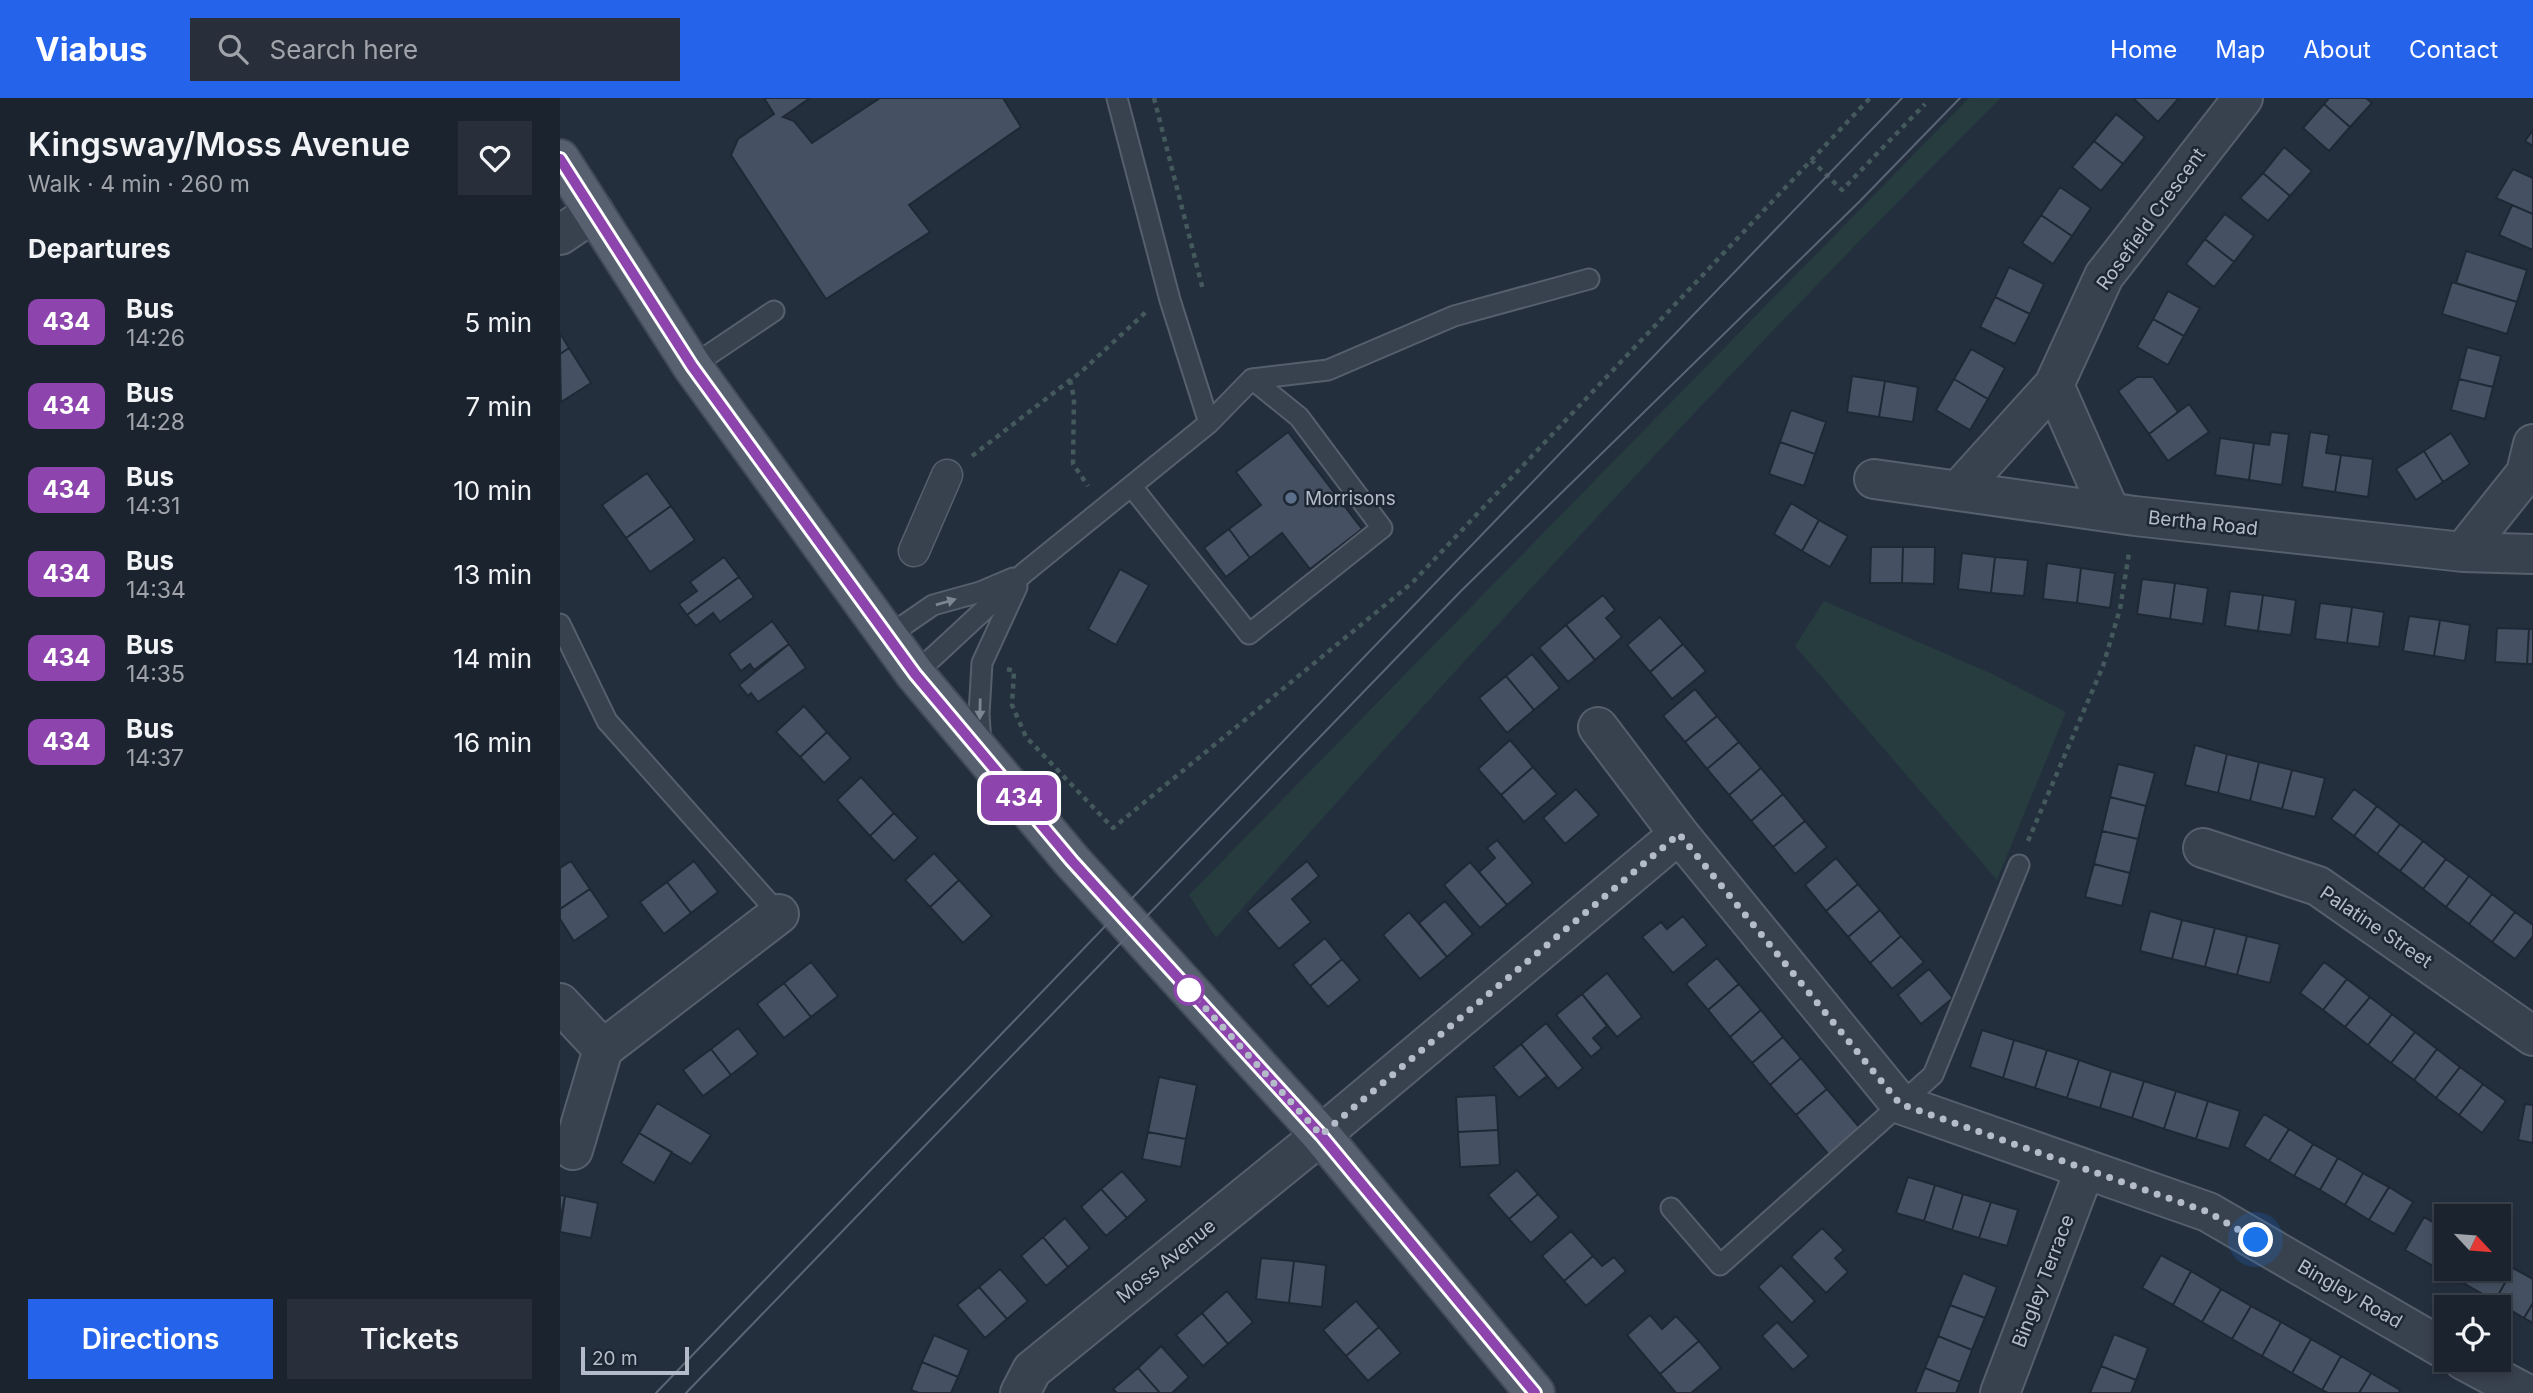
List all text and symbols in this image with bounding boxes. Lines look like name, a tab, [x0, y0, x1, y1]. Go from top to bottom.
search box	[190, 18, 680, 81]
text: Viabus	[35, 29, 148, 69]
icon: search	[214, 30, 252, 68]
text: Search here	[270, 34, 418, 65]
text: Home	[2110, 35, 2177, 64]
text: Map	[2215, 35, 2265, 64]
text: About	[2303, 35, 2371, 64]
text: Contact	[2409, 35, 2498, 64]
button: heart	[458, 121, 532, 195]
text: Kingsway/Moss Avenue	[28, 124, 410, 164]
street label: Rosefield Crescent	[2092, 143, 2210, 295]
text: Walk · 4 min · 260 m	[28, 170, 250, 198]
text: Departures	[28, 233, 171, 264]
text: Bus	[126, 293, 174, 324]
text: 434	[43, 307, 90, 336]
text: 5 min	[464, 307, 532, 338]
text: 14:26	[126, 324, 185, 352]
text: Bus	[126, 377, 174, 408]
text: 434	[43, 391, 90, 420]
text: 7 min	[466, 391, 532, 422]
text: 14:28	[126, 408, 185, 436]
text: Bus	[126, 461, 174, 492]
text: 434	[43, 475, 90, 504]
text: 10 min	[453, 475, 532, 506]
place label: Morrisons	[1305, 487, 1396, 510]
marker: Morrisons	[1283, 490, 1299, 506]
text: 14:31	[126, 492, 180, 520]
street label: Bertha Road	[2147, 506, 2259, 540]
text: Bus	[126, 545, 174, 576]
text: 434	[43, 559, 90, 588]
text: 13 min	[454, 559, 532, 590]
text: 14:34	[126, 576, 186, 604]
one-way arrow	[936, 596, 957, 606]
text: Bus	[126, 629, 174, 660]
text: 434	[43, 643, 90, 672]
text: 14 min	[453, 643, 532, 674]
text: 14:35	[126, 660, 185, 688]
one-way arrow	[974, 698, 986, 720]
text: Bus	[126, 713, 174, 744]
text: 434	[43, 727, 90, 756]
text: 16 min	[454, 727, 532, 758]
text: 14:37	[126, 744, 184, 772]
line badge: 434	[979, 775, 1059, 821]
text: 434	[995, 783, 1043, 812]
street label: Palatine Street	[2316, 881, 2436, 973]
unlabelled marker	[1174, 975, 1204, 1005]
north arrow	[2434, 1204, 2511, 1281]
map controls	[2434, 1204, 2511, 1372]
street label: Bingley Terrace	[2007, 1211, 2079, 1351]
street label: Moss Avenue	[1112, 1214, 1220, 1308]
your location	[2238, 1222, 2273, 1257]
street label: Bingley Road	[2294, 1255, 2406, 1333]
button: locate	[2434, 1295, 2511, 1372]
button: Directions	[28, 1299, 273, 1379]
button: Tickets	[287, 1299, 532, 1379]
scale bar	[581, 1344, 690, 1376]
text: 20 m	[592, 1347, 638, 1370]

